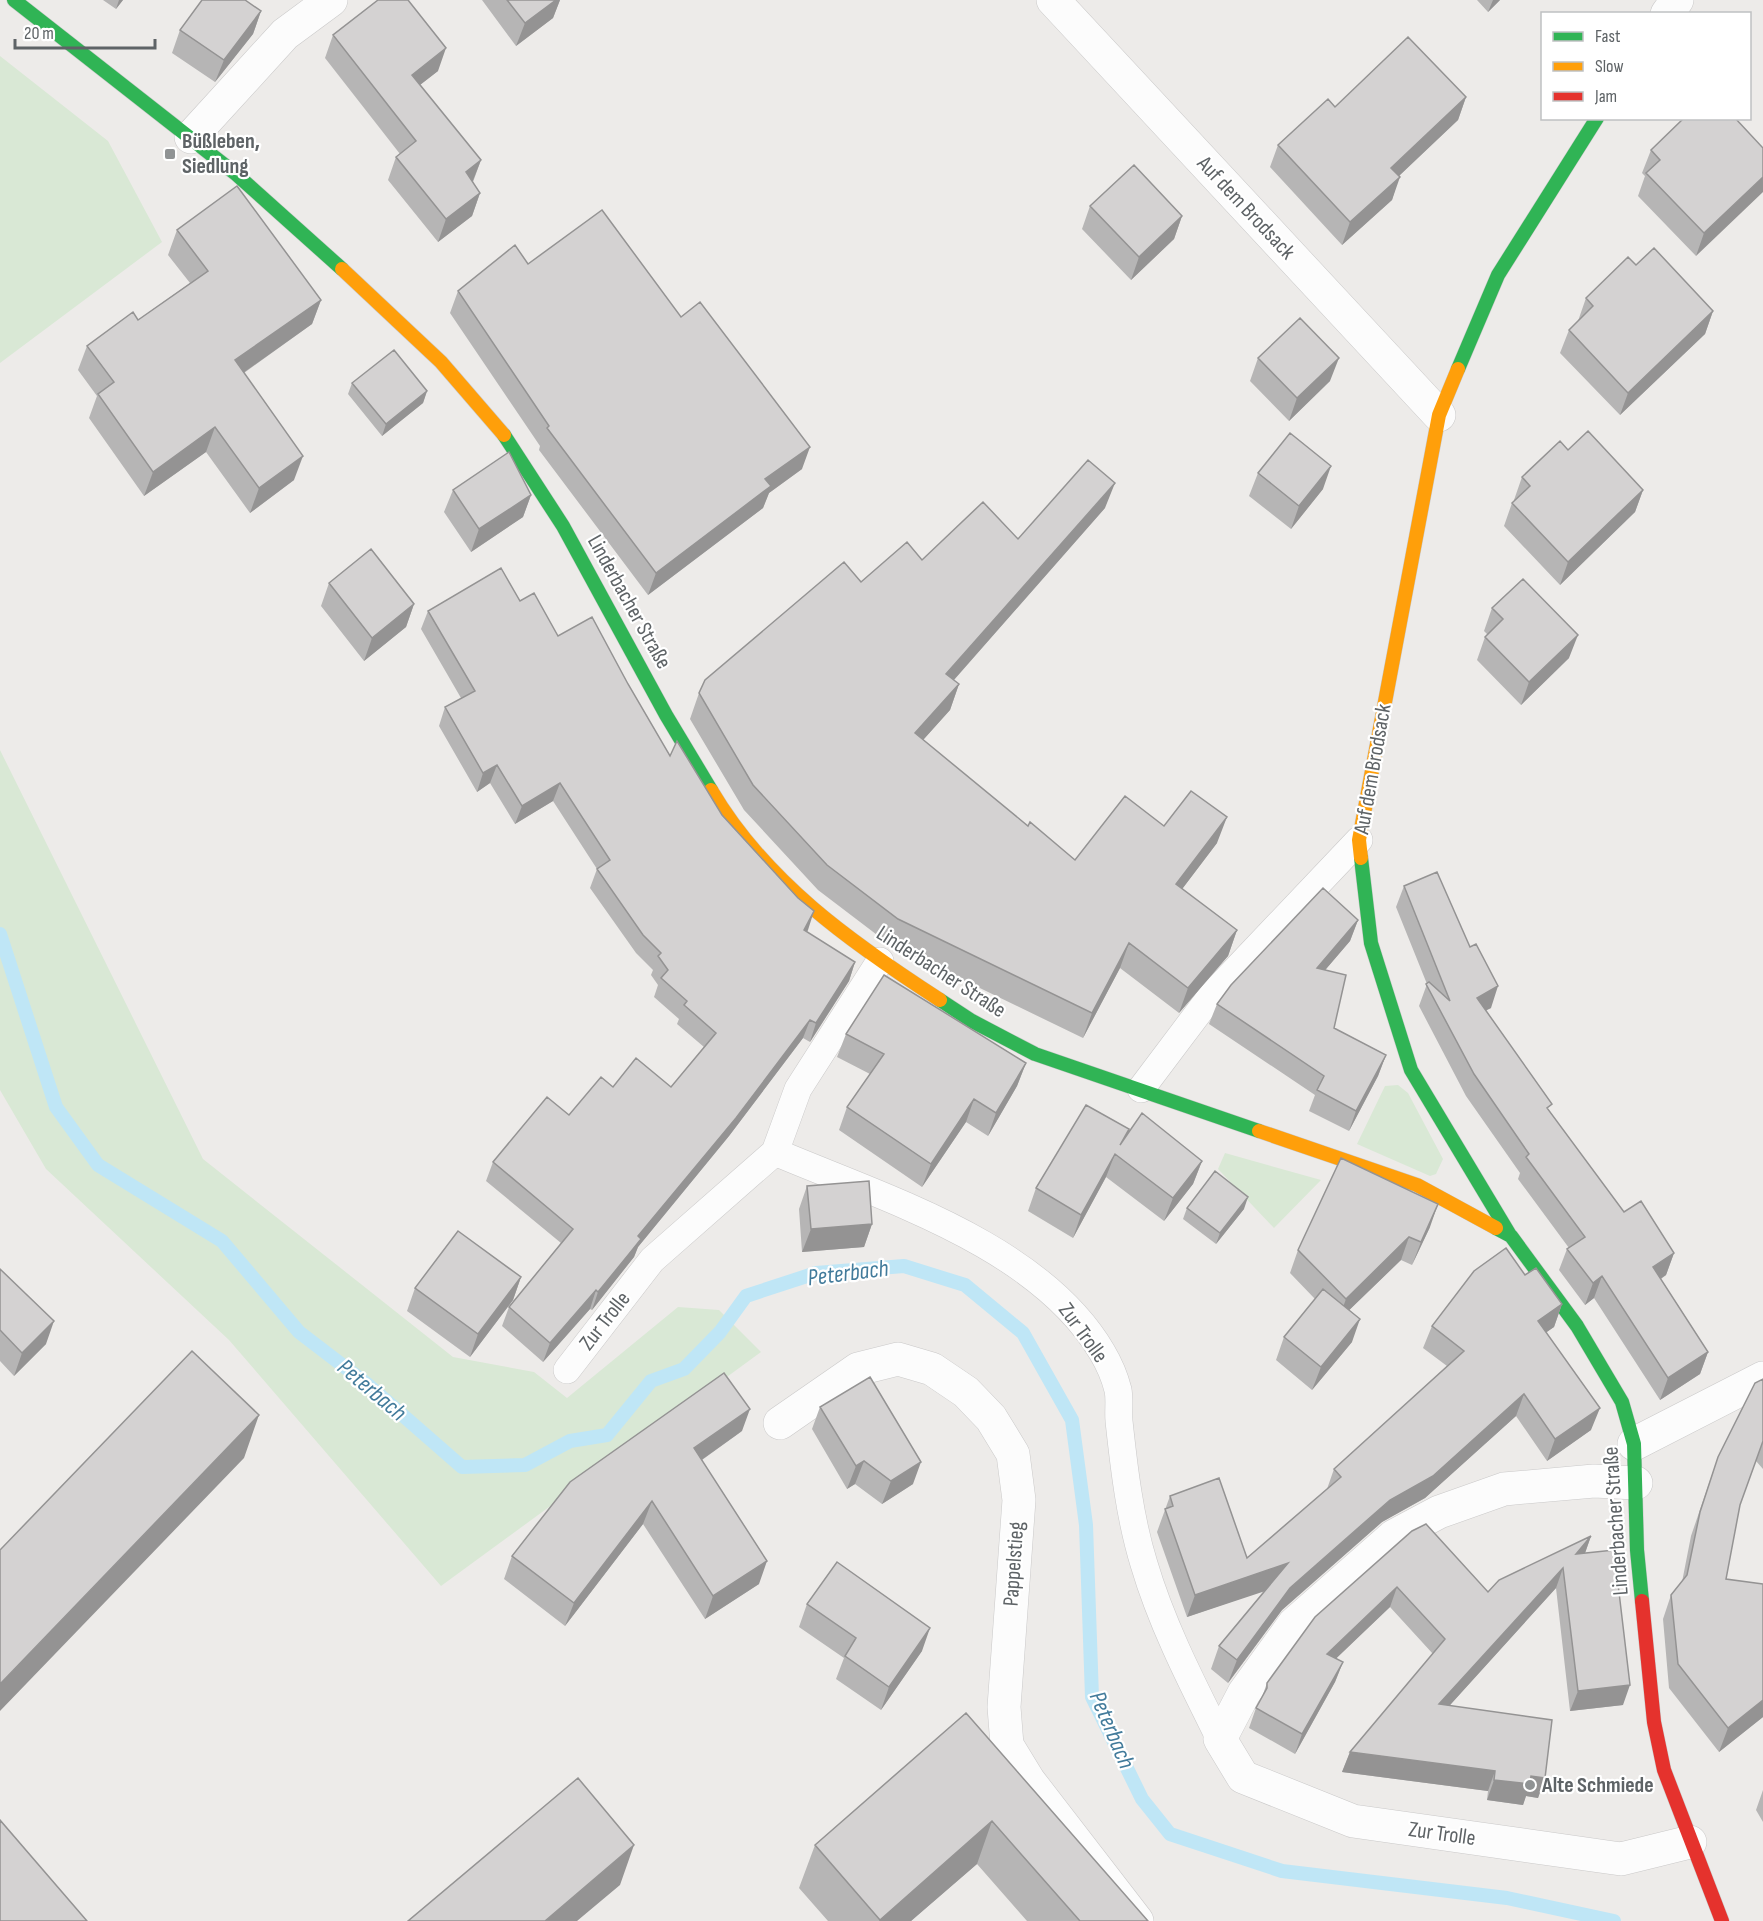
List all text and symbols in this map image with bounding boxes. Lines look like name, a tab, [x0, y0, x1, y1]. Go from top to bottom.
scale bar	[15, 12, 154, 50]
legend	[1541, 12, 1751, 120]
text: 20 m	[24, 23, 54, 44]
text: Fast	[1595, 26, 1621, 47]
text: Slow	[1595, 56, 1624, 77]
text: Jam	[1594, 86, 1617, 107]
place label: Büßleben, Siedlung	[182, 128, 260, 180]
marker: Büßleben, Siedlung	[163, 147, 177, 161]
street label: Auf dem Brodsack	[1191, 150, 1301, 266]
street label: Linderbacher Straße	[581, 530, 677, 674]
street label: Auf dem Brodsack	[1348, 701, 1398, 837]
street label: Linderbacher Straße	[871, 920, 1011, 1024]
water label: Peterbach	[806, 1254, 890, 1292]
street label: Zur Trolle	[574, 1286, 636, 1356]
street label: Zur Trolle	[1052, 1298, 1114, 1368]
water label: Peterbach	[332, 1353, 412, 1427]
street label: Linderbacher Straße	[1597, 1446, 1635, 1596]
street label: Pappelstieg	[998, 1520, 1030, 1607]
water label: Peterbach	[1083, 1687, 1141, 1773]
place label: Alte Schmiede	[1541, 1772, 1654, 1799]
marker: Alte Schmiede	[1523, 1778, 1537, 1792]
street label: Zur Trolle	[1407, 1816, 1477, 1852]

